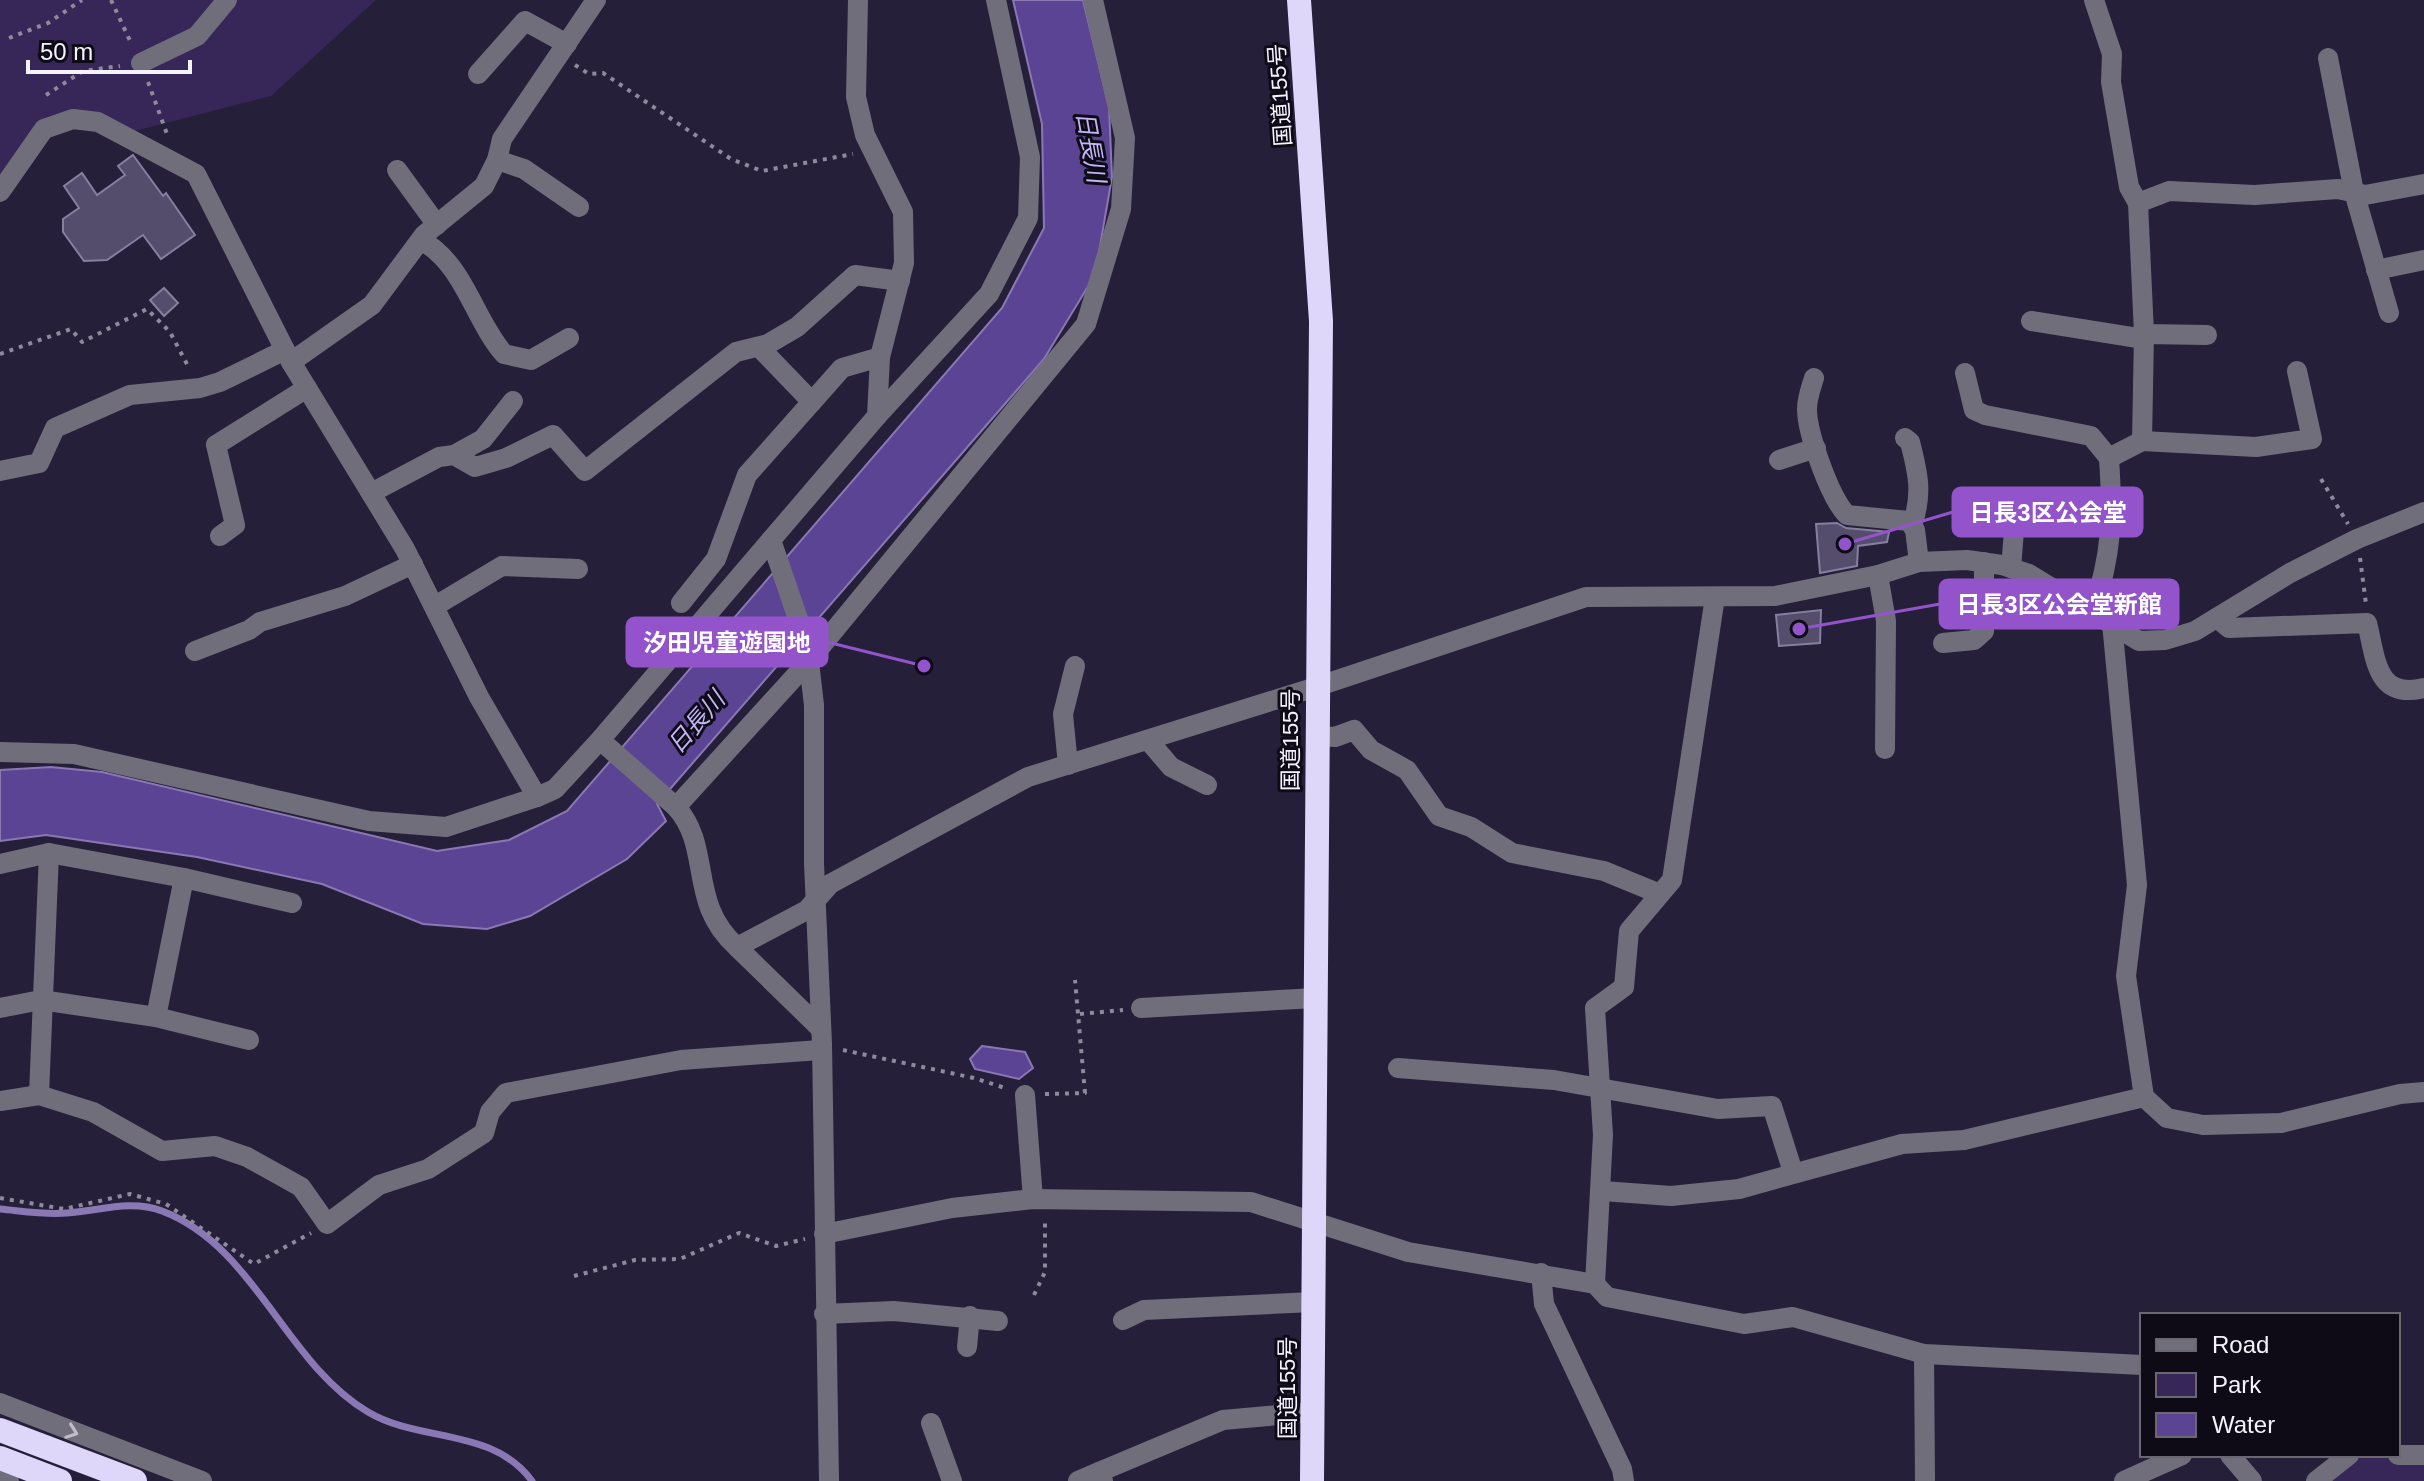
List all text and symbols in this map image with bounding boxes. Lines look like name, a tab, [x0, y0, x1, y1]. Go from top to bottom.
scale bar	[28, 24, 190, 74]
text: 50 m	[40, 38, 93, 65]
street label: 国道155号	[1264, 43, 1296, 147]
water label: 日長川	[1071, 109, 1111, 188]
callout: 日長3区公会堂	[1953, 488, 2142, 536]
text: 日長3区公会堂	[1969, 499, 2127, 526]
callout: 日長3区公会堂新館	[1940, 580, 2178, 628]
text: 日長3区公会堂新館	[1956, 591, 2162, 618]
callout: 汐田児童遊園地	[627, 618, 827, 666]
text: 汐田児童遊園地	[643, 629, 811, 656]
water label: 日長川	[662, 684, 732, 758]
street label: 国道155号	[1278, 689, 1303, 791]
legend	[2140, 1313, 2400, 1457]
text: Road	[2212, 1331, 2269, 1358]
street label: 国道155号	[1275, 1337, 1300, 1439]
text: Park	[2212, 1371, 2262, 1398]
text: Water	[2212, 1411, 2275, 1438]
one-way arrow	[65, 1422, 79, 1439]

